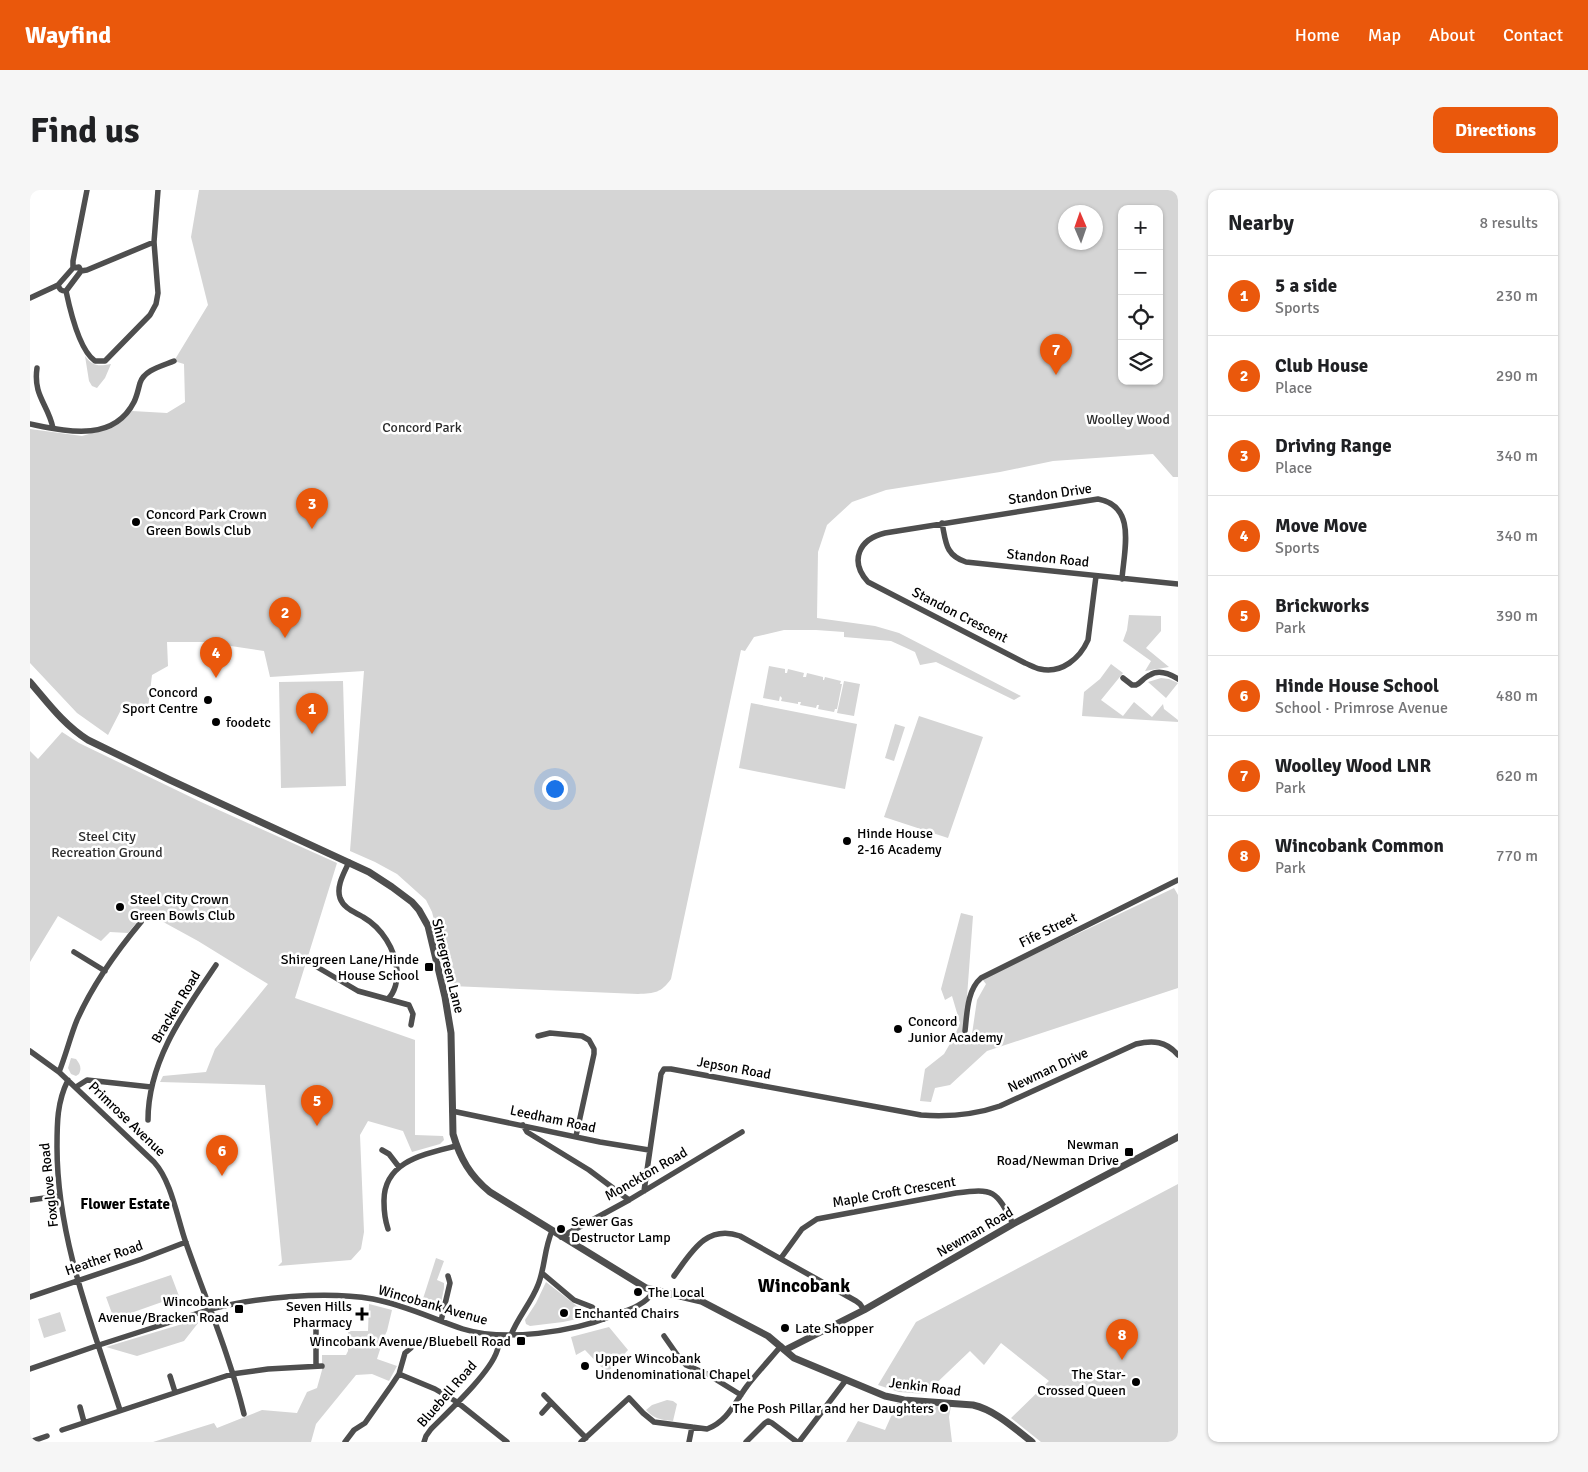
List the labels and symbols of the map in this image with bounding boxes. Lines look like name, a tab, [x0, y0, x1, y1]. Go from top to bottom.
north arrow	[1058, 205, 1103, 250]
pin: 7	[1040, 334, 1072, 375]
park label: Woolley Wood	[1086, 411, 1170, 428]
park label: Concord Park	[382, 419, 462, 436]
street label: Standon Drive	[1007, 480, 1093, 508]
pin: 3	[296, 488, 328, 529]
place label: Concord Park Crown Green Bowls Club	[146, 506, 267, 539]
marker: Concord Park Crown Green Bowls Club	[130, 516, 142, 528]
street label: Standon Road	[1006, 545, 1090, 571]
street label: Standon Crescent	[909, 584, 1011, 647]
pin: 2	[269, 597, 301, 638]
pin: 4	[200, 637, 232, 678]
place label: Concord Sport Centre	[122, 684, 198, 717]
pin: 1	[296, 693, 328, 734]
marker: Concord Sport Centre	[202, 694, 214, 706]
place label: foodetc	[226, 714, 271, 731]
marker: foodetc	[210, 716, 222, 728]
your location	[542, 776, 568, 802]
place label: Hinde House 2-16 Academy	[857, 825, 942, 858]
park label: Steel City Recreation Ground	[51, 828, 163, 861]
marker: Hinde House 2-16 Academy	[841, 835, 853, 847]
place label: Steel City Crown Green Bowls Club	[130, 891, 235, 924]
marker: Steel City Crown Green Bowls Club	[114, 901, 126, 913]
street label: Fife Street	[1016, 909, 1080, 951]
street label: Shiregreen Lane	[428, 917, 468, 1015]
place label: Shiregreen Lane/Hinde House School	[281, 951, 419, 984]
marker: Shiregreen Lane/Hinde House School	[423, 961, 435, 973]
street label: Bracken Road	[148, 968, 204, 1046]
place label: Concord Junior Academy	[908, 1013, 1003, 1046]
marker: Concord Junior Academy	[892, 1023, 904, 1035]
street label: Newman Drive	[1005, 1044, 1091, 1096]
street label: Jepson Road	[696, 1053, 772, 1083]
street label: Primrose Avenue	[85, 1078, 169, 1160]
pin: 5	[301, 1085, 333, 1126]
street label: Leedham Road	[509, 1102, 597, 1136]
pin: 6	[206, 1135, 238, 1176]
place label: Newman Road/Newman Drive	[996, 1136, 1119, 1169]
street label: Foxglove Road	[36, 1142, 62, 1228]
street label: Monckton Road	[602, 1143, 690, 1205]
marker: Newman Road/Newman Drive	[1123, 1146, 1135, 1158]
street label: Maple Croft Crescent	[831, 1173, 957, 1211]
district label: Flower Estate	[80, 1195, 170, 1213]
street label: Newman Road	[934, 1203, 1016, 1261]
place label: Sewer Gas Destructor Lamp	[571, 1213, 671, 1246]
marker: Sewer Gas Destructor Lamp	[555, 1223, 567, 1235]
street label: Heather Road	[63, 1237, 145, 1279]
district label: Wincobank	[758, 1274, 850, 1298]
street label: Wincobank Avenue	[376, 1281, 490, 1329]
place label: The Local	[648, 1284, 705, 1301]
marker: The Local	[632, 1286, 644, 1298]
place label: Wincobank Avenue/Bracken Road	[98, 1293, 229, 1326]
place label: Seven Hills Pharmacy	[286, 1298, 352, 1331]
marker: Wincobank Avenue/Bracken Road	[233, 1303, 245, 1315]
place label: Enchanted Chairs	[574, 1305, 679, 1322]
marker: Enchanted Chairs	[558, 1307, 570, 1319]
marker: Seven Hills Pharmacy	[356, 1308, 368, 1320]
pin: 8	[1106, 1319, 1138, 1360]
place label: Late Shopper	[795, 1320, 875, 1337]
marker: Late Shopper	[779, 1322, 791, 1334]
place label: Wincobank Avenue/Bluebell Road	[309, 1333, 511, 1350]
marker: Wincobank Avenue/Bluebell Road	[515, 1335, 527, 1347]
place label: Upper Wincobank Undenominational Chapel	[595, 1350, 751, 1383]
street label: Bluebell Road	[414, 1357, 480, 1431]
marker: Upper Wincobank Undenominational Chapel	[579, 1360, 591, 1372]
place label: The Star- Crossed Queen	[1037, 1366, 1126, 1399]
street label: Jenkin Road	[888, 1374, 962, 1400]
marker: The Star- Crossed Queen	[1130, 1376, 1142, 1388]
place label: The Posh Pillar and her Daughters	[733, 1400, 934, 1417]
marker: The Posh Pillar and her Daughters	[938, 1402, 950, 1414]

